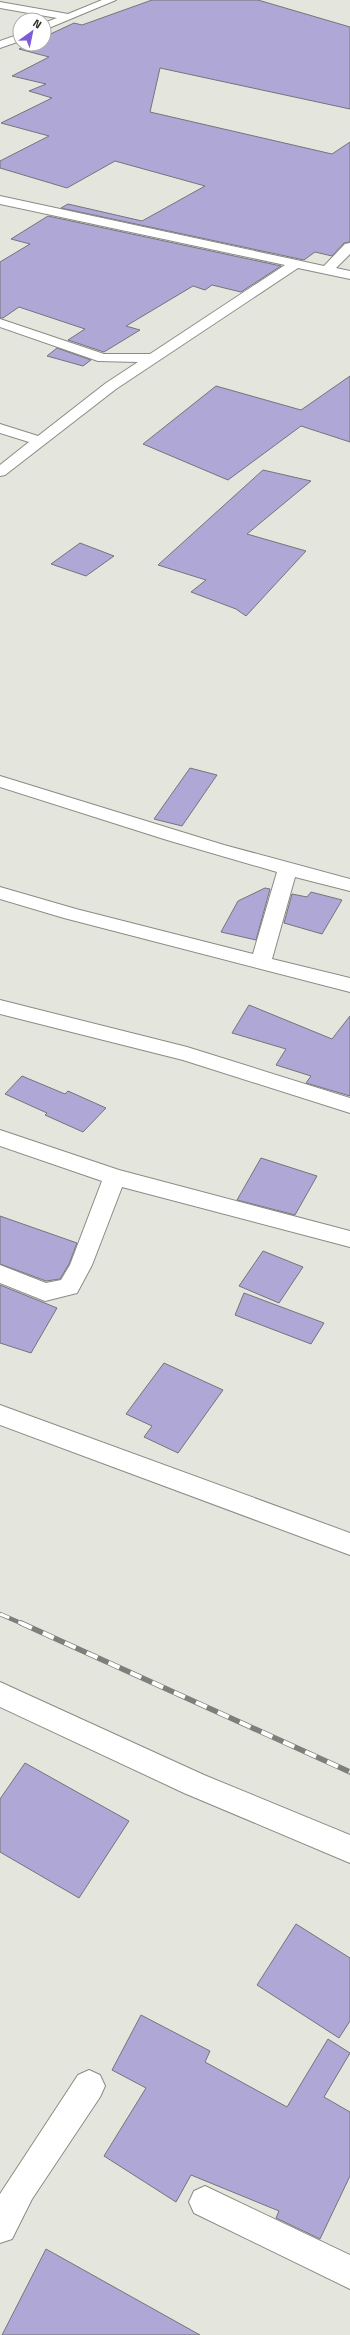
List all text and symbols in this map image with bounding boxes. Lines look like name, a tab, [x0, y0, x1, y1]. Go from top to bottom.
north arrow	[12, 12, 52, 52]
text: N	[30, 15, 45, 32]

